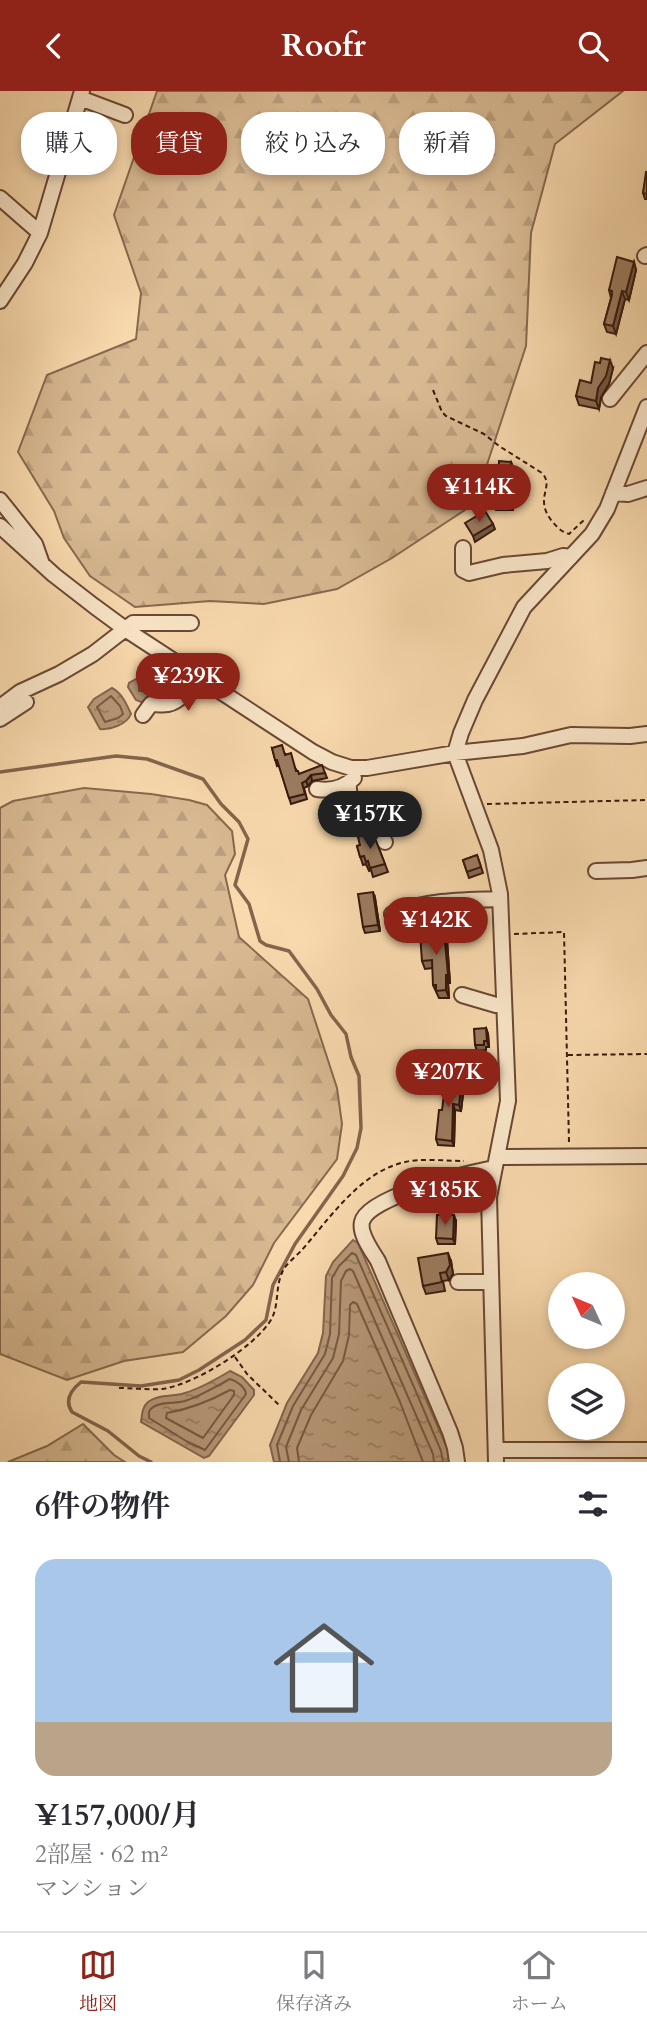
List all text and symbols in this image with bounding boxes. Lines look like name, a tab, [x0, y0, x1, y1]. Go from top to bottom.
text: Roofr	[281, 24, 366, 68]
icon: back	[35, 27, 73, 65]
icon: search	[574, 27, 612, 65]
chip: 購入	[21, 112, 117, 175]
chip: 賃貸	[131, 112, 227, 175]
chip: 絞り込み	[241, 112, 385, 175]
chip: 新着	[399, 112, 495, 175]
pin: ¥114K	[430, 465, 528, 524]
text: ¥114K	[443, 471, 515, 502]
pin: ¥239K	[139, 653, 237, 713]
text: ¥239K	[152, 660, 224, 691]
pin: ¥157K	[321, 791, 419, 851]
text: ¥157K	[334, 798, 406, 829]
pin: ¥142K	[387, 897, 485, 957]
text: ¥142K	[400, 904, 472, 935]
pin: ¥207K	[399, 1049, 497, 1109]
text: ¥207K	[412, 1056, 484, 1087]
pin: ¥185K	[396, 1167, 494, 1227]
text: ¥185K	[409, 1174, 481, 1205]
north arrow	[548, 1272, 625, 1349]
map controls	[548, 1272, 625, 1440]
button: layers	[548, 1363, 625, 1440]
icon: filters	[574, 1485, 612, 1523]
text: 6件の物件	[35, 1486, 170, 1527]
icon: home	[261, 1605, 387, 1731]
text: ¥157,000/月	[35, 1795, 201, 1836]
text: 2部屋 · 62 m²	[35, 1839, 168, 1870]
text: マンション	[35, 1873, 149, 1904]
tab: 地図	[79, 1946, 117, 2017]
tab: 保存済み	[276, 1946, 352, 2017]
tab: ホーム	[511, 1946, 568, 2017]

